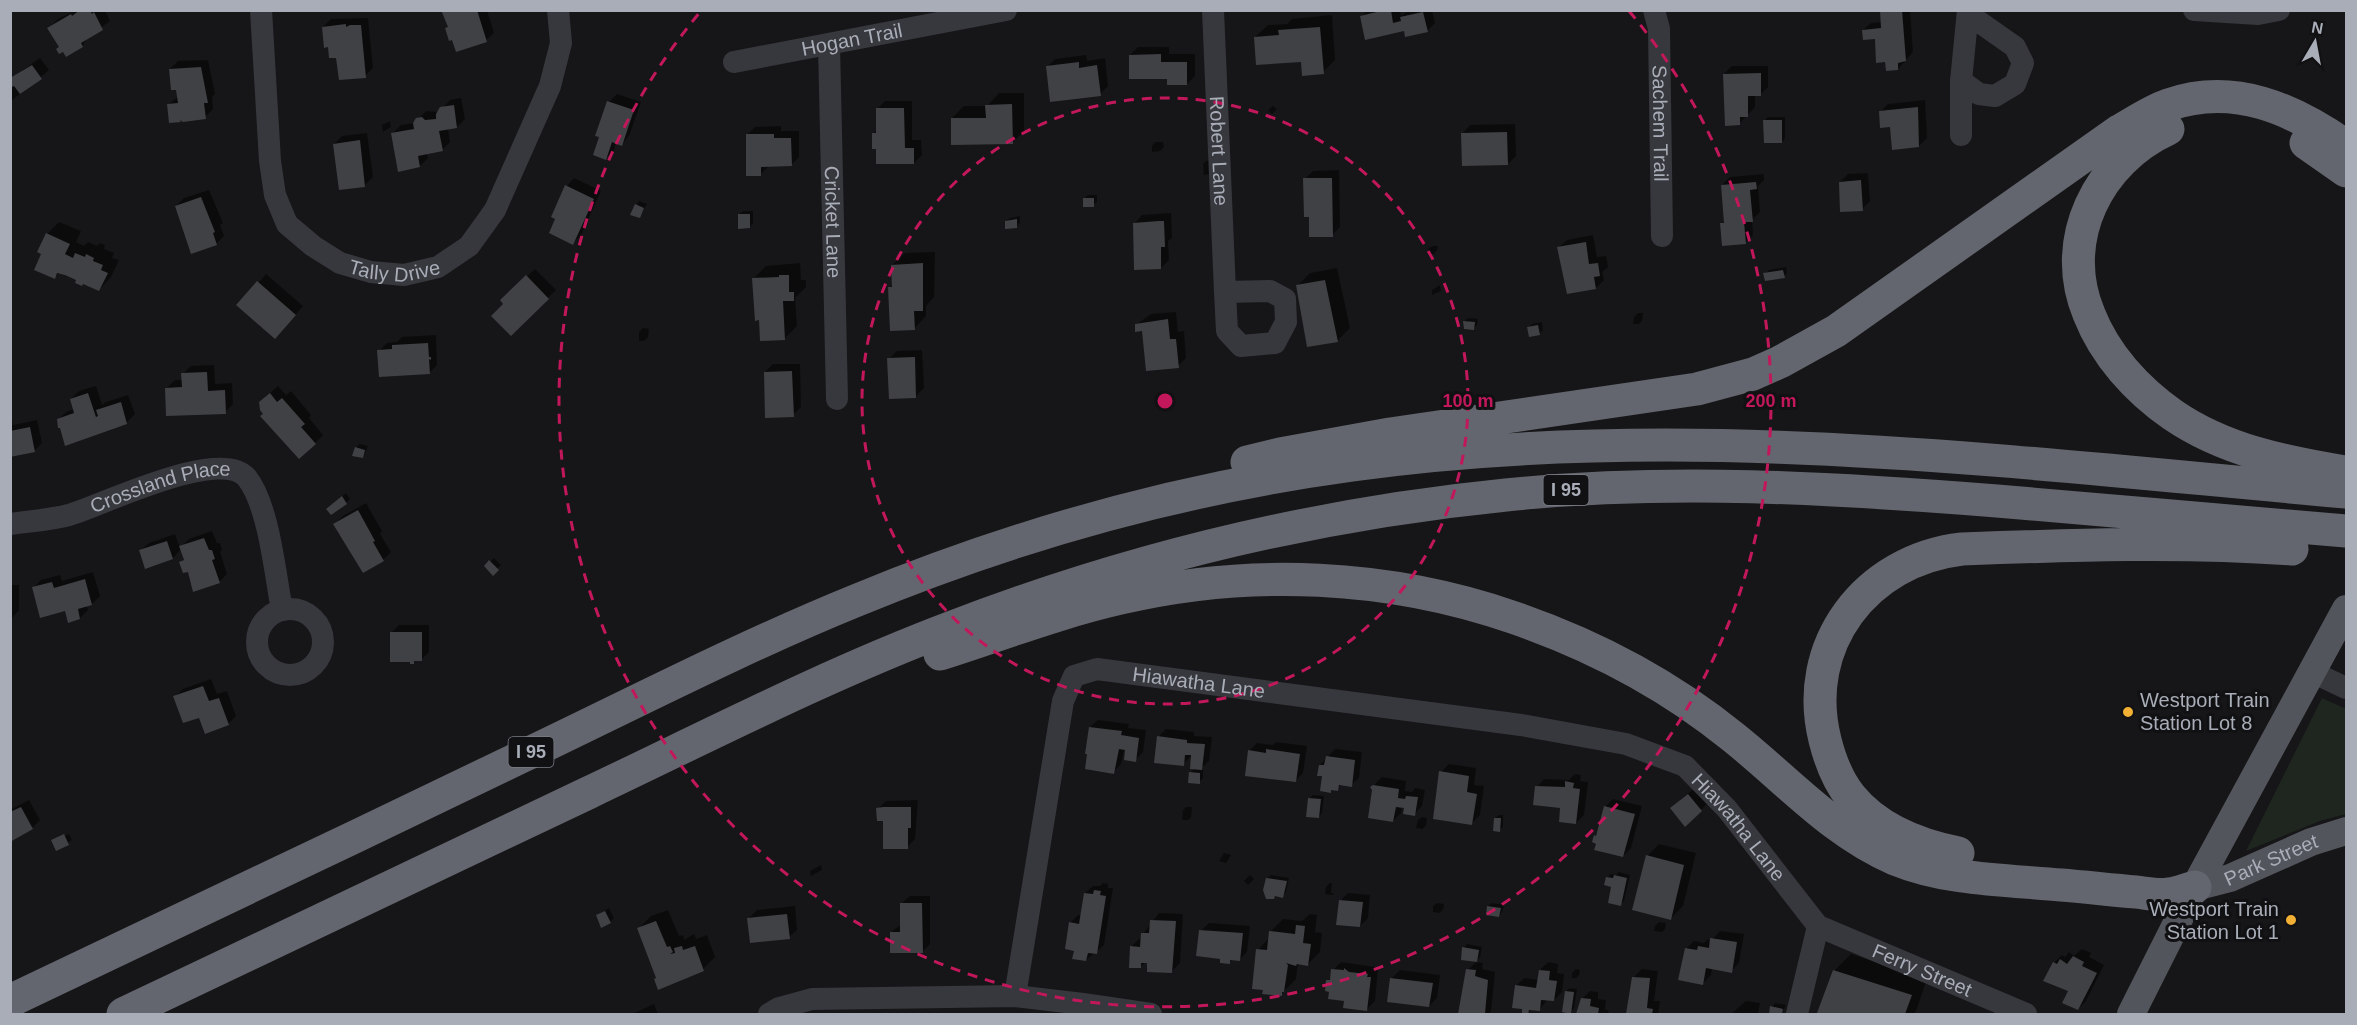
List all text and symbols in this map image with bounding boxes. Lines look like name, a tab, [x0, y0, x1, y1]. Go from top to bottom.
north arrow	[2285, 12, 2345, 72]
text: N	[2310, 18, 2325, 37]
street label: Hogan Trail	[800, 19, 904, 60]
street label: Sachem Trail	[1649, 65, 1672, 182]
street label: Robert Lane	[1206, 95, 1232, 206]
street label: Cricket Lane	[821, 166, 845, 278]
street label: Tally Drive	[346, 255, 442, 286]
centre of rings	[1155, 391, 1175, 411]
text: 100 m	[1442, 391, 1494, 411]
text: 200 m	[1745, 391, 1797, 411]
street label: Crossland Place	[87, 457, 231, 517]
road number: I 95	[1544, 475, 1588, 505]
street label: Hiawatha Lane	[1131, 663, 1266, 702]
place label: Westport Train Station Lot 8	[2140, 689, 2270, 734]
marker: Westport Train Station Lot 8	[2121, 705, 2135, 719]
road number: I 95	[508, 737, 554, 767]
street label: Hiawatha Lane	[1687, 769, 1790, 885]
street label: Park Street	[2221, 829, 2321, 890]
place label: Westport Train Station Lot 1	[2149, 898, 2279, 943]
marker: Westport Train Station Lot 1	[2284, 913, 2298, 927]
street label: Ferry Street	[1869, 939, 1975, 1001]

